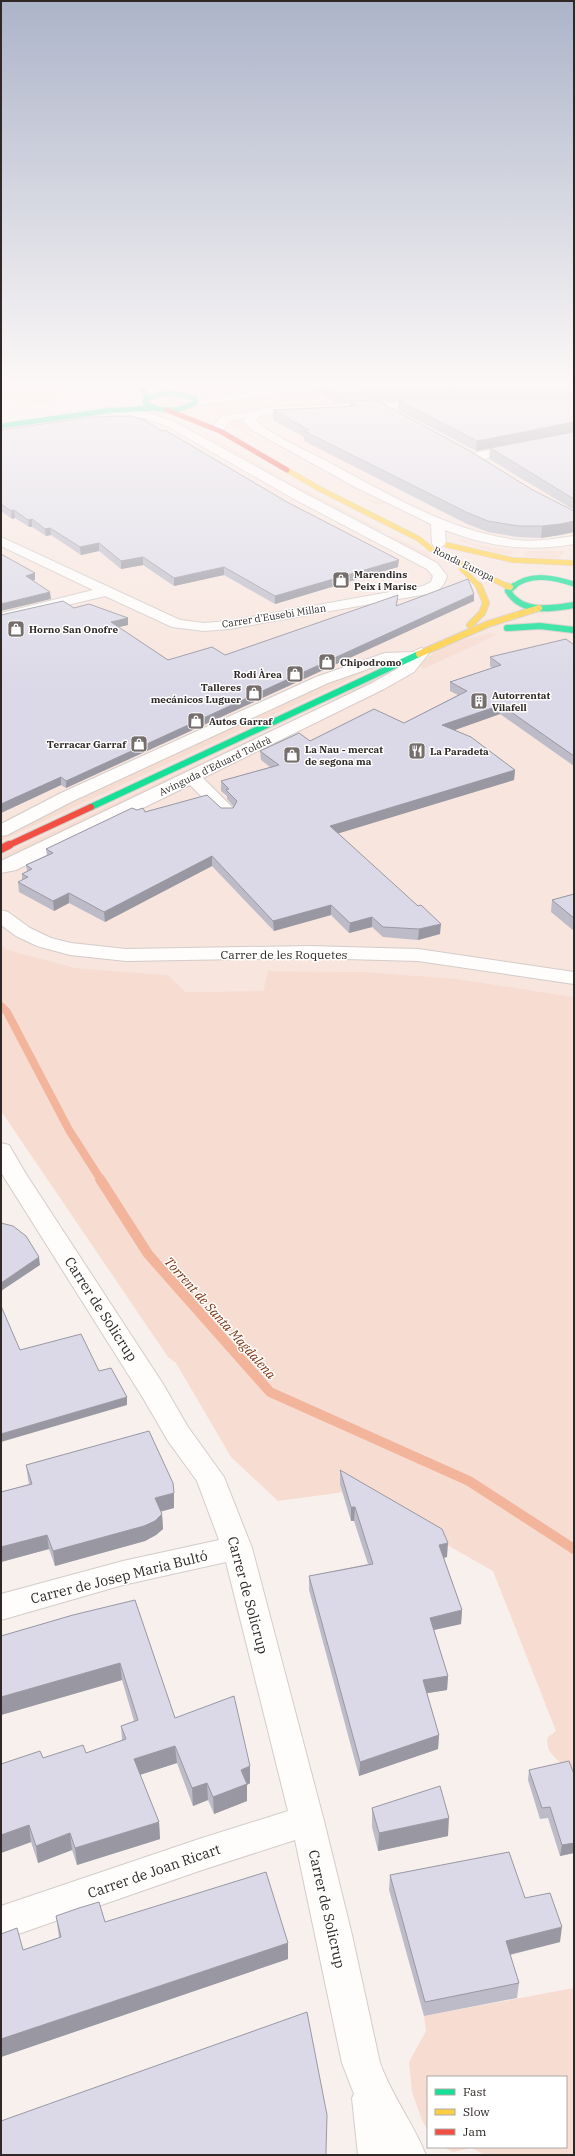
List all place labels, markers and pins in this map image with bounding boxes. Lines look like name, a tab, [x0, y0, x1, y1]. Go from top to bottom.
place label: Marendins Peix i Marisc	[354, 568, 417, 593]
shop icon: Marendins Peix i Marisc	[331, 570, 351, 590]
shop icon: Horno San Onofre	[6, 619, 26, 639]
place label: Horno San Onofre	[29, 623, 118, 636]
shop icon: Chipodromo	[317, 652, 337, 672]
place label: Chipodromo	[340, 656, 402, 669]
shop icon: Rodi Àrea	[285, 664, 305, 684]
place label: Rodi Àrea	[234, 668, 282, 681]
place label: Talleres mecánicos Luguer	[151, 681, 241, 706]
shop icon: Talleres mecánicos Luguer	[244, 683, 264, 703]
place label: Autorrentat Vilafell	[492, 689, 550, 714]
building icon: Autorrentat Vilafell	[469, 691, 489, 711]
shop icon: Autos Garraf	[186, 711, 206, 731]
place label: Autos Garraf	[209, 715, 273, 728]
shop icon: Terracar Garraf	[129, 734, 149, 754]
place label: Terracar Garraf	[47, 738, 127, 751]
restaurant icon: La Paradeta	[407, 741, 427, 761]
place label: La Nau - mercat de segona ma	[305, 743, 383, 768]
shop icon: La Nau - mercat de segona ma	[282, 745, 302, 765]
place label: La Paradeta	[430, 745, 489, 758]

